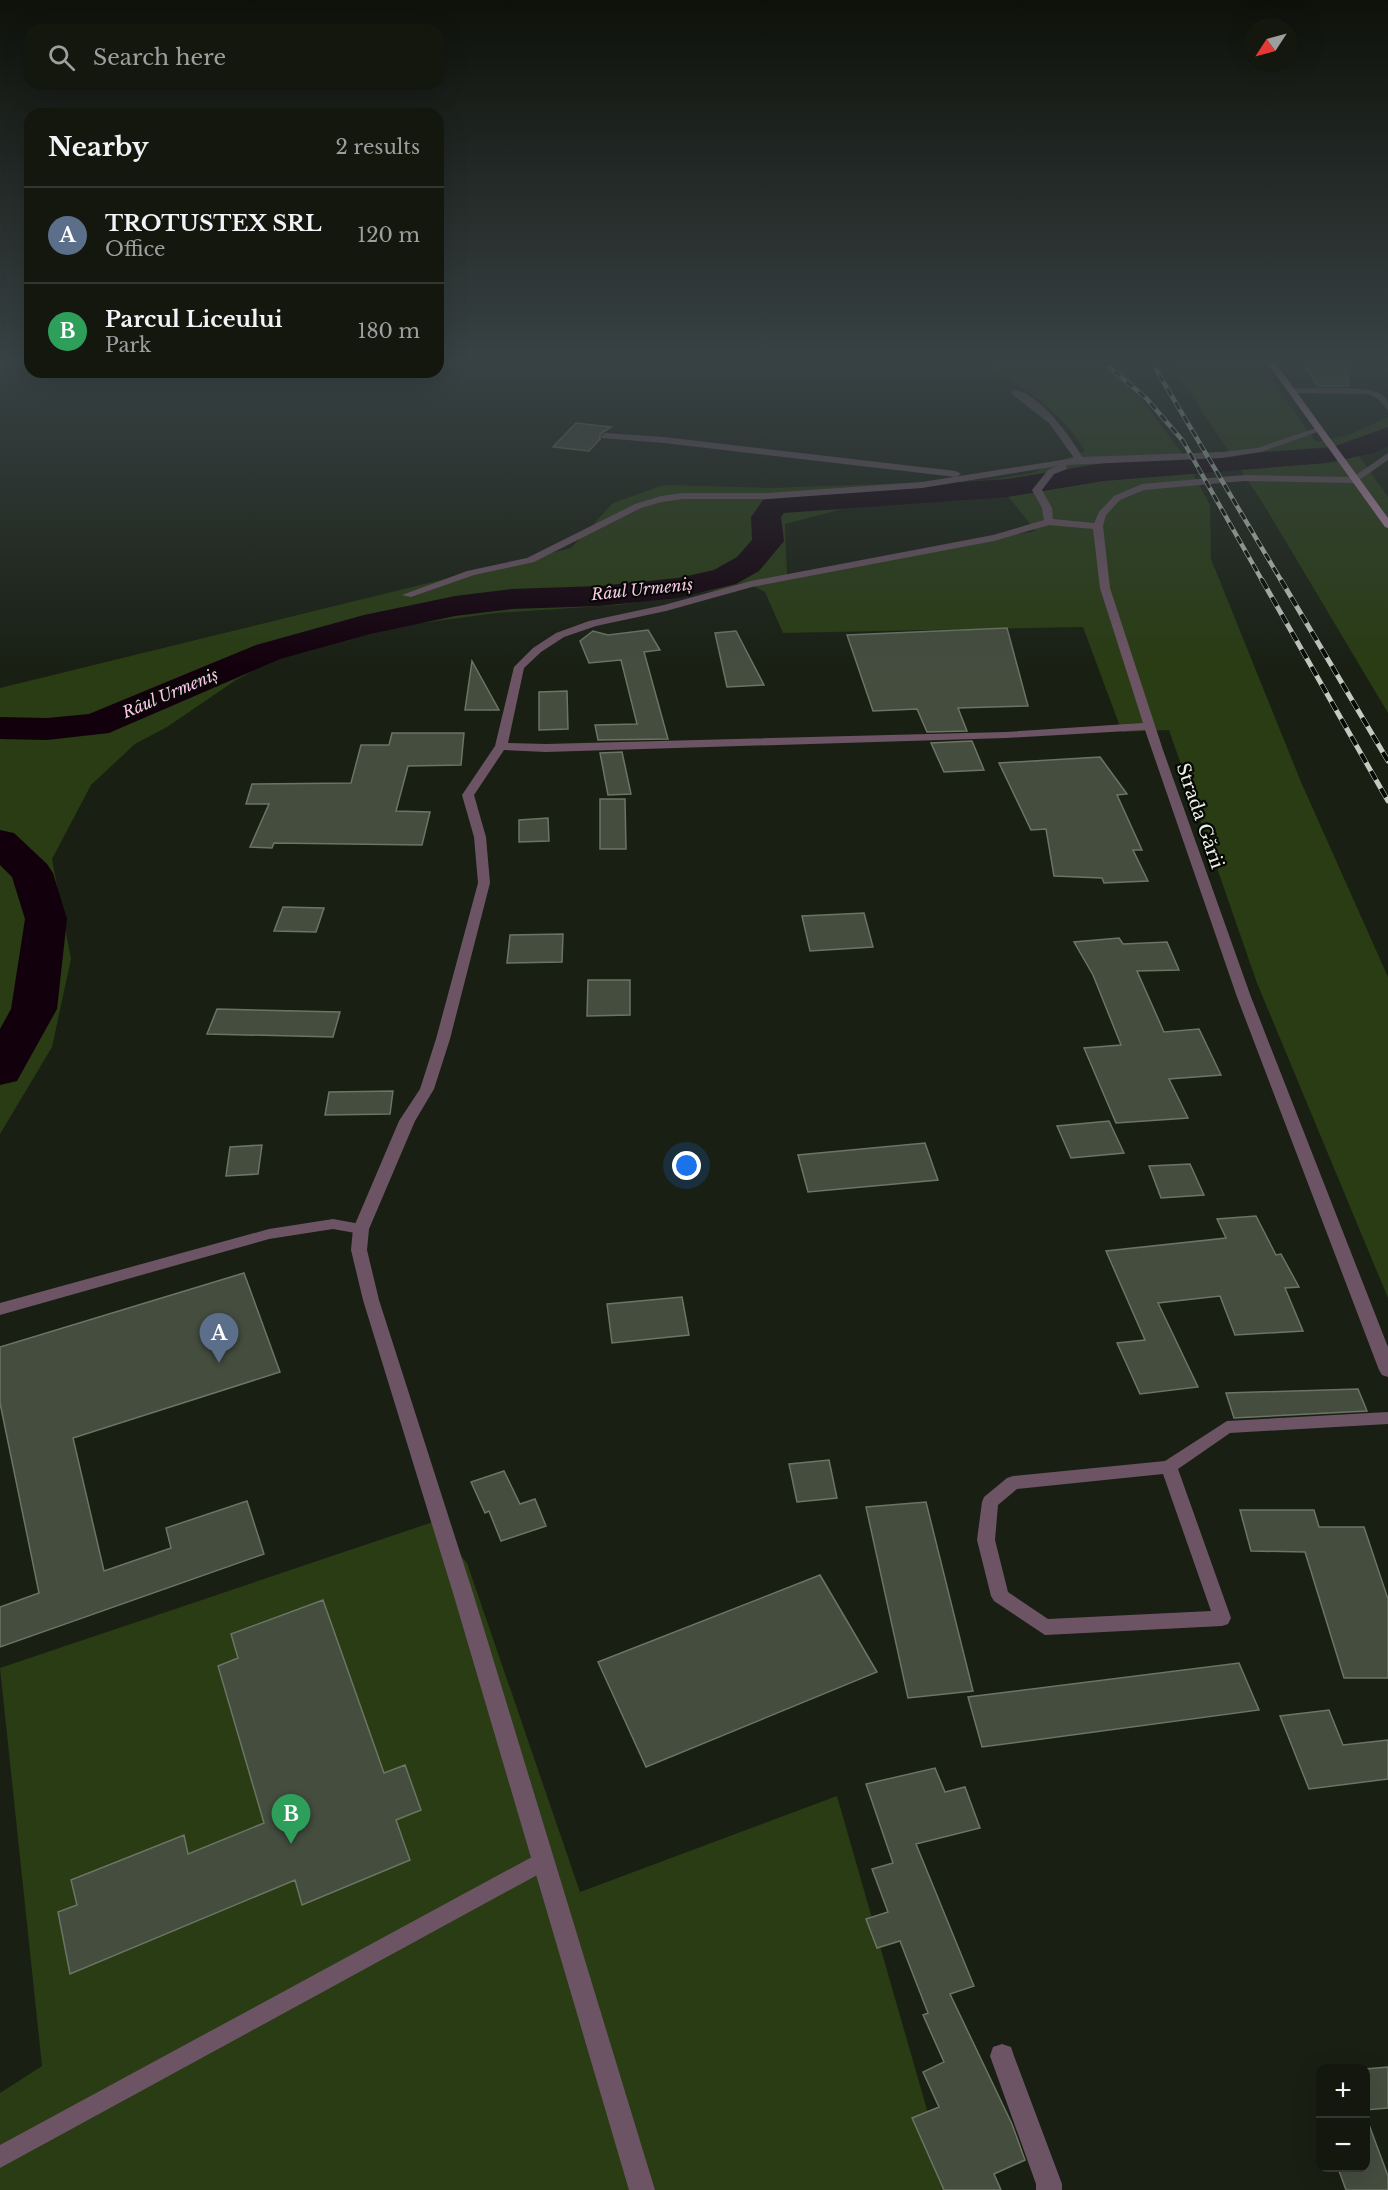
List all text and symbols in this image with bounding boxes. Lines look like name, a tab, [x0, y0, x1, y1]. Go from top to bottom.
north arrow	[1244, 18, 1298, 72]
search box	[24, 24, 444, 90]
icon: search	[45, 41, 78, 74]
text: Search here	[93, 44, 226, 71]
text: Nearby	[48, 131, 149, 163]
text: 2 results	[336, 135, 420, 159]
text: TROTUSTEX SRL	[105, 210, 322, 237]
text: A	[59, 223, 76, 247]
text: 120 m	[357, 223, 420, 247]
text: Office	[105, 237, 166, 261]
text: Parcul Liceului	[105, 306, 282, 333]
text: B	[60, 319, 75, 343]
text: 180 m	[357, 319, 420, 343]
text: Park	[105, 333, 151, 357]
water label: Râul Urmeniș	[589, 574, 694, 605]
water label: Râul Urmeniș	[118, 664, 221, 724]
street label: Strada Gării	[1172, 760, 1228, 872]
your location	[672, 1151, 701, 1180]
pin: A	[200, 1314, 238, 1363]
pin: B	[272, 1794, 310, 1844]
map controls	[1316, 2064, 1370, 2172]
button: +	[1316, 2064, 1370, 2118]
button: −	[1316, 2118, 1370, 2172]

